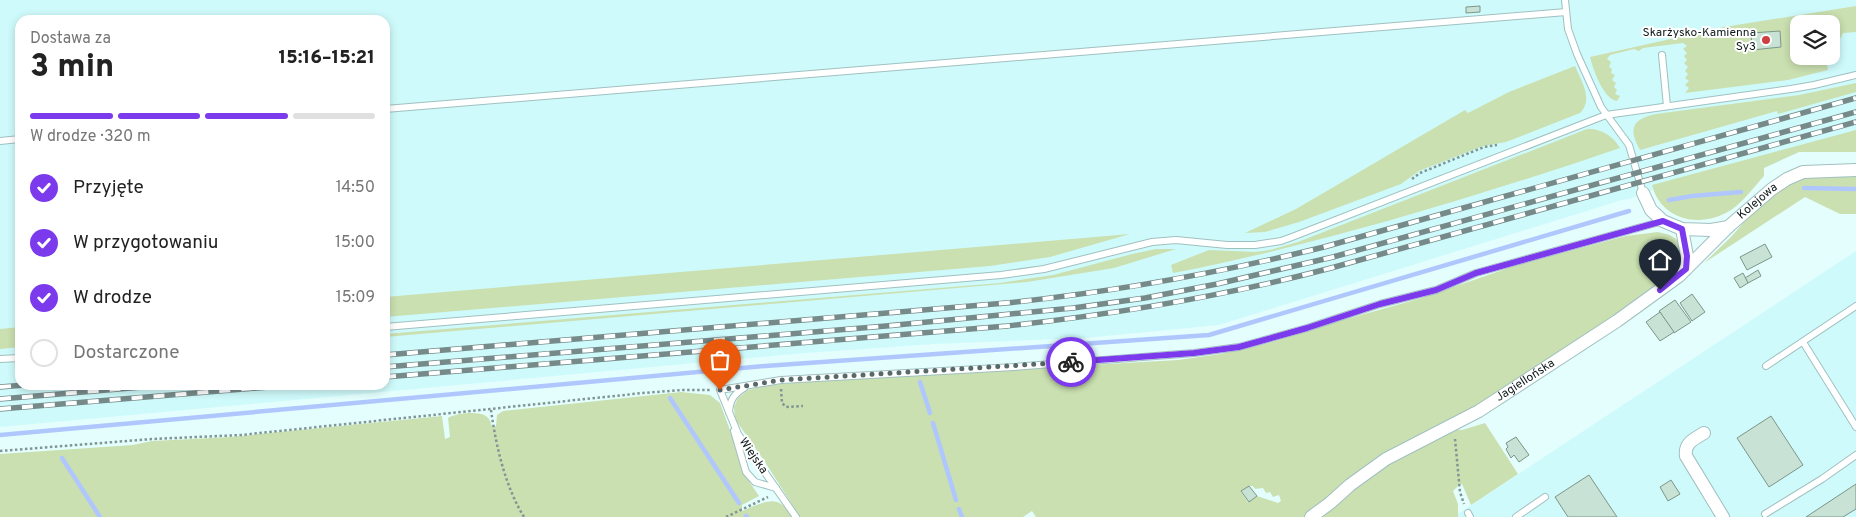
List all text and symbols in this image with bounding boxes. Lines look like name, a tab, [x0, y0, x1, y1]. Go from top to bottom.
map controls	[1790, 15, 1840, 65]
button: layers	[1790, 15, 1840, 65]
place label: Skarżysko-Kamienna Sy3	[1642, 25, 1756, 55]
text: Dostawa za	[30, 29, 111, 49]
marker: Skarżysko-Kamienna Sy3	[1760, 34, 1772, 46]
text: 15:16–15:21	[279, 46, 375, 70]
text: 3 min	[30, 48, 114, 88]
text: W drodze · 320 m	[30, 127, 151, 147]
icon: check	[30, 174, 58, 202]
text: Przyjęte	[73, 176, 144, 200]
text: 14:50	[336, 178, 375, 198]
street label: Kolejowa	[1734, 180, 1781, 223]
icon: check	[30, 229, 58, 257]
text: W przygotowaniu	[73, 231, 219, 255]
text: 15:00	[335, 233, 375, 253]
pin	[1639, 239, 1681, 290]
icon: home	[1646, 246, 1674, 274]
icon: check	[30, 284, 58, 312]
text: W drodze	[73, 286, 152, 310]
text: 15:09	[336, 288, 375, 308]
courier	[1046, 337, 1096, 387]
pin	[699, 339, 741, 390]
text: Dostarczone	[73, 341, 179, 365]
icon: bag	[706, 346, 734, 374]
icon: bike	[1057, 348, 1085, 376]
street label: Jagiellońska	[1493, 356, 1558, 406]
street label: Wiejska	[735, 435, 771, 477]

